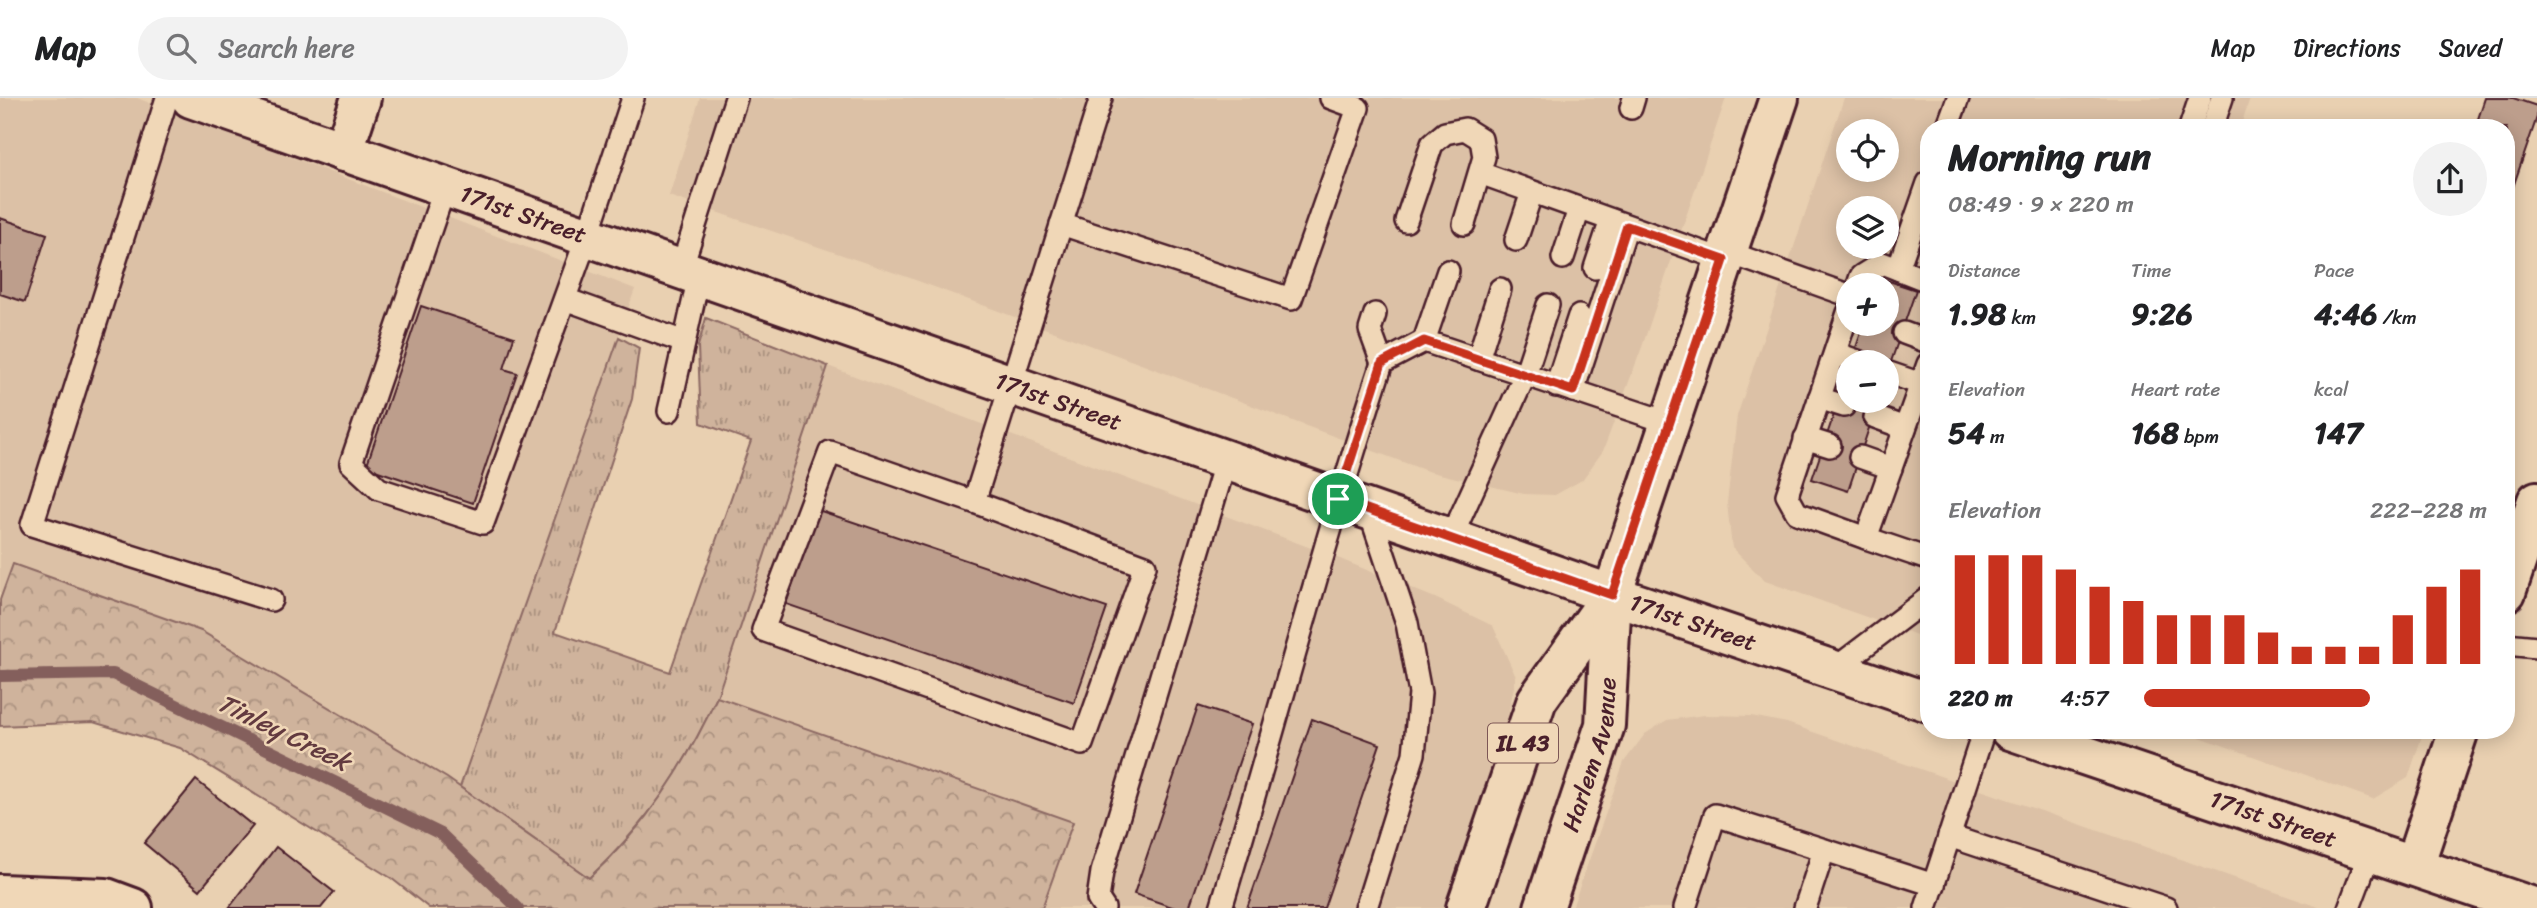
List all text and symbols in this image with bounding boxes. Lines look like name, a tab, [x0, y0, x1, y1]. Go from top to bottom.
search box	[138, 17, 628, 80]
text: Map	[35, 19, 96, 77]
text: Search here	[218, 25, 355, 71]
text: Map	[2211, 27, 2255, 69]
text: Directions	[2293, 27, 2401, 69]
text: Saved	[2439, 27, 2502, 69]
icon: search	[162, 29, 200, 67]
map controls	[1836, 119, 1899, 413]
button: locate	[1836, 119, 1899, 182]
text: Morning run	[1948, 124, 2151, 191]
button: share	[2413, 142, 2487, 216]
street label: 171st Street	[454, 173, 592, 256]
text: 08:49 · 9 × 220 m	[1948, 184, 2134, 225]
button: layers	[1836, 196, 1899, 259]
text: Distance	[1948, 254, 2020, 287]
text: Time	[2131, 254, 2171, 287]
text: Pace	[2314, 254, 2354, 287]
button: +	[1836, 273, 1899, 336]
text: 1.98	[1948, 287, 2006, 341]
text: 9:26	[2131, 287, 2193, 341]
text: 4:46	[2314, 287, 2378, 341]
text: km	[2006, 301, 2036, 334]
text: /km	[2378, 301, 2417, 334]
button: −	[1836, 350, 1899, 413]
street label: 171st Street	[989, 360, 1128, 443]
text: Elevation	[1948, 373, 2025, 406]
text: Heart rate	[2131, 373, 2220, 406]
text: kcal	[2314, 373, 2349, 406]
text: 54	[1948, 406, 1985, 460]
text: 168	[2131, 406, 2179, 460]
text: 147	[2314, 406, 2363, 460]
text: m	[1985, 420, 2005, 453]
text: bpm	[2179, 420, 2219, 453]
pin	[1308, 469, 1368, 529]
icon: arrive	[1319, 480, 1357, 518]
text: Elevation	[1948, 490, 2041, 531]
text: 222–228 m	[2370, 490, 2487, 531]
street label: 171st Street	[1624, 581, 1762, 663]
street label: Harlem Avenue	[1550, 676, 1629, 838]
text: 220 m	[1948, 678, 2013, 719]
text: 4:57	[2060, 678, 2109, 719]
water label: Tinley Creek	[210, 680, 361, 785]
road number: IL 43	[1488, 723, 1558, 762]
street label: 171st Street	[2204, 778, 2343, 860]

